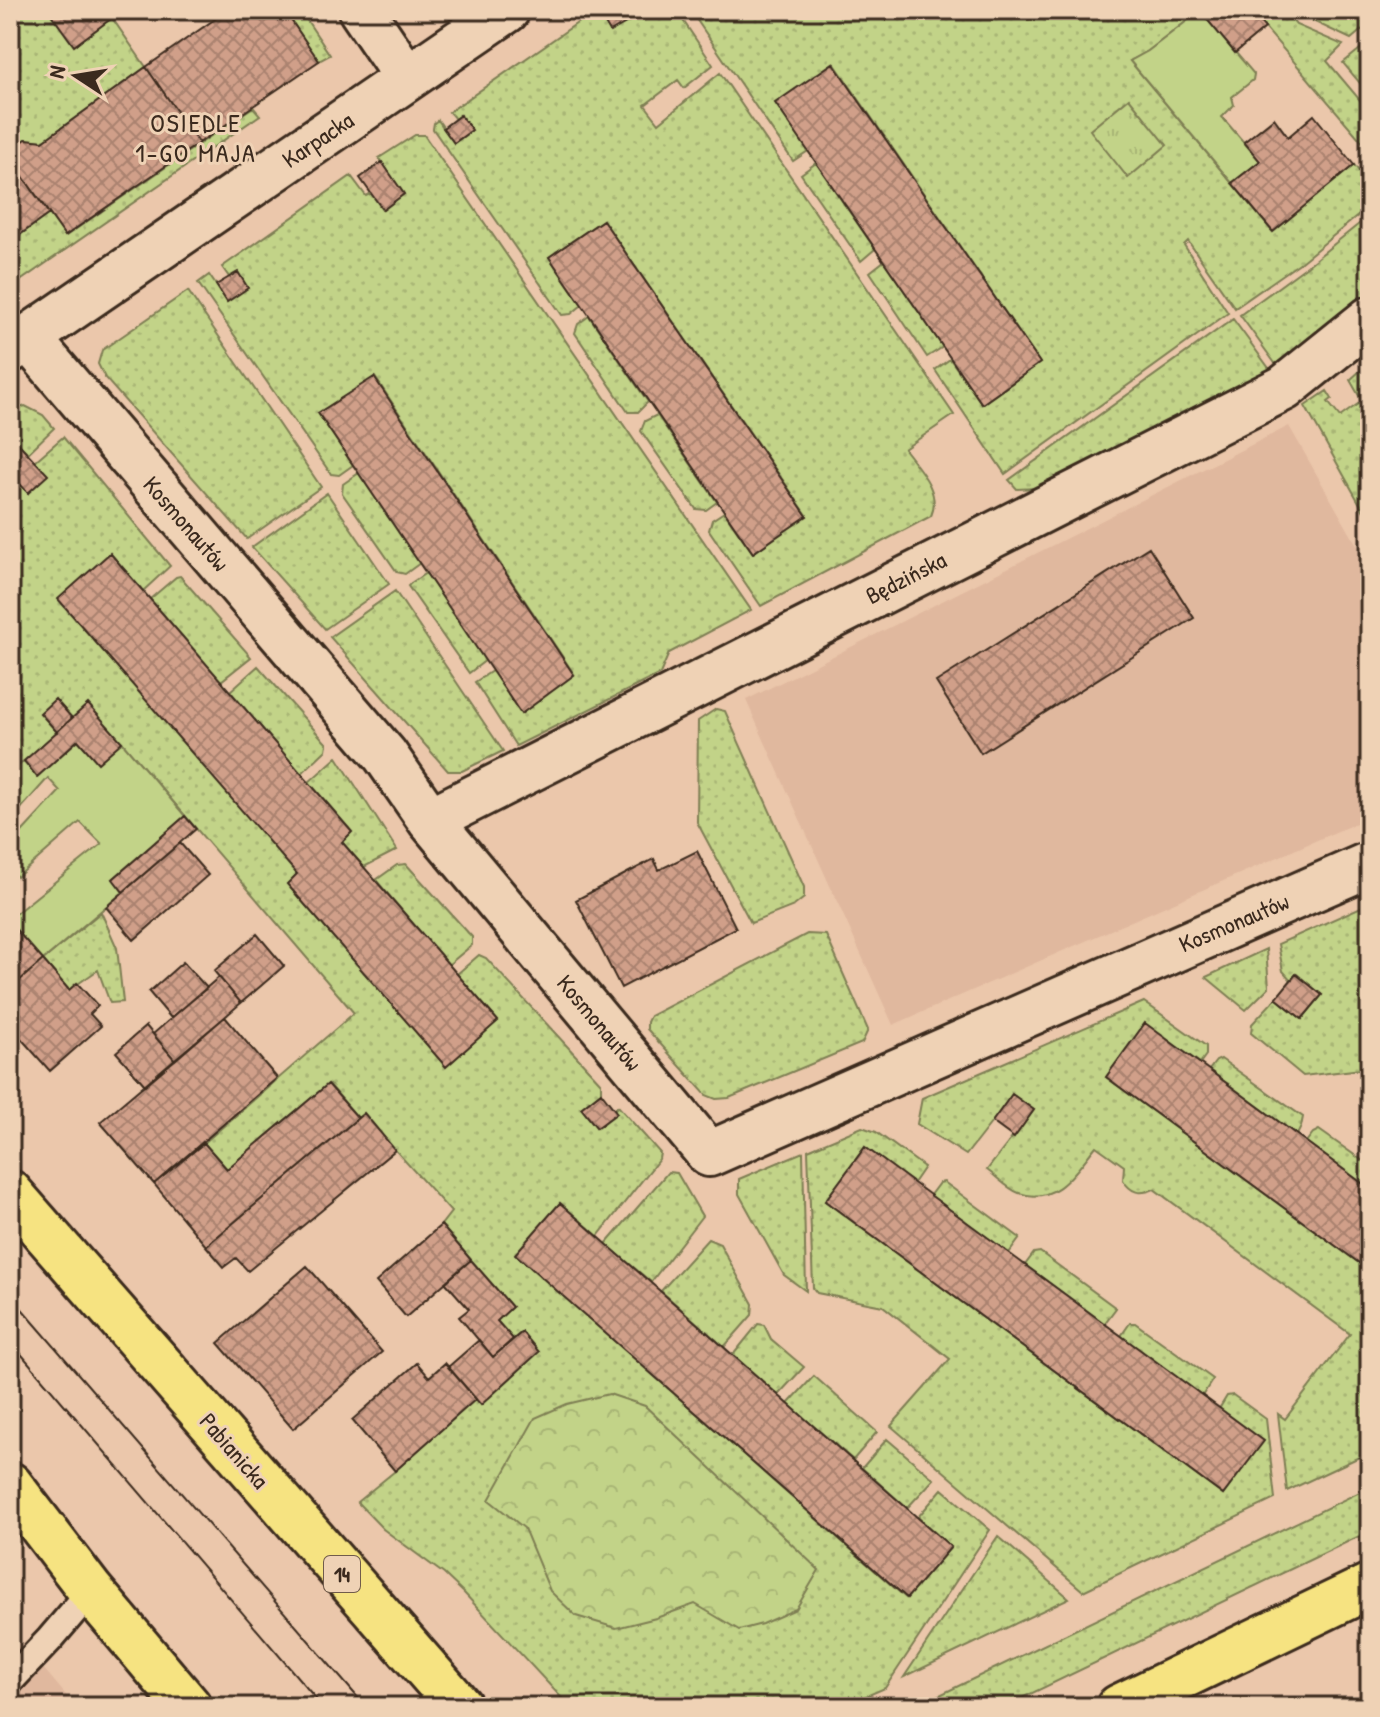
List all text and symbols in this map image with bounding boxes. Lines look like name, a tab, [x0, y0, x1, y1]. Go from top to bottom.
north arrow	[36, 36, 116, 116]
text: N	[41, 63, 72, 81]
street label: Karpacka	[276, 104, 359, 175]
district label: OSIEDLE 1-GO MAJA	[135, 105, 257, 170]
street label: Kosmonautów	[137, 469, 237, 578]
street label: Będzińska	[860, 543, 951, 611]
street label: Kosmonautów	[1174, 885, 1293, 960]
street label: Kosmonautów	[550, 968, 649, 1077]
street label: Pabianicka	[193, 1406, 277, 1495]
road number: 14	[324, 1556, 360, 1592]

